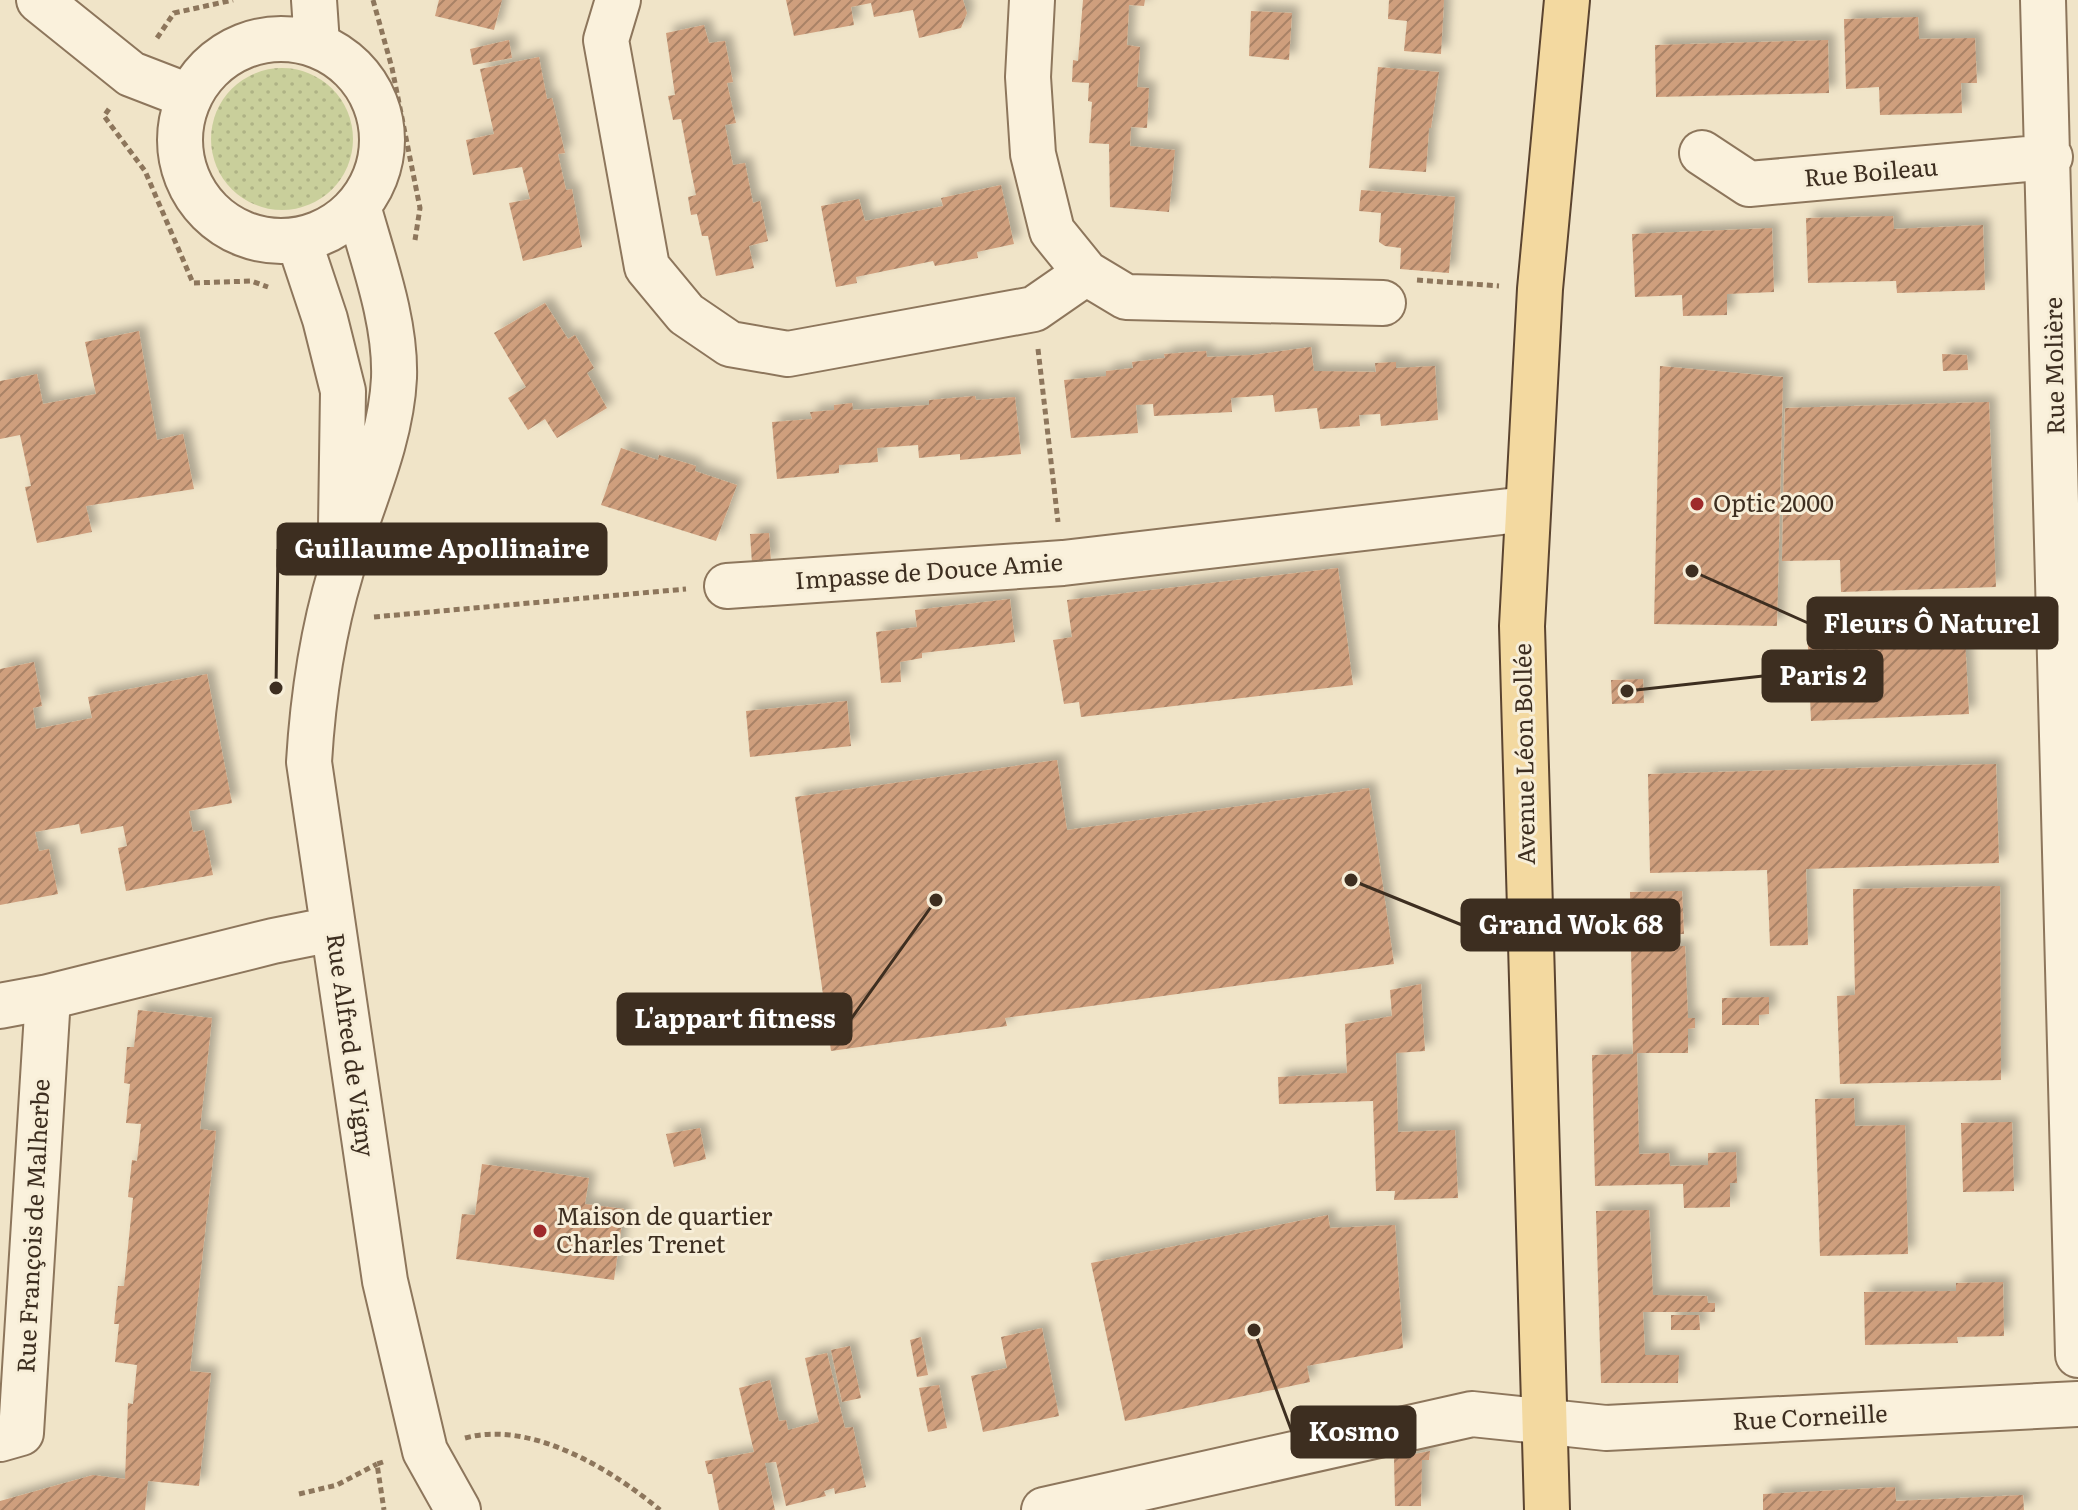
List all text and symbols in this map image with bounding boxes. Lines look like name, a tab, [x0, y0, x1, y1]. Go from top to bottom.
street label: Rue Boileau	[1802, 147, 1939, 194]
street label: Rue Molière	[2034, 297, 2071, 435]
place label: Optic 2000	[1713, 484, 1834, 519]
marker: Optic 2000	[1688, 495, 1706, 513]
callout: Guillaume Apollinaire	[278, 524, 606, 574]
text: Guillaume Apollinaire	[294, 527, 590, 566]
street label: Impasse de Douce Amie	[794, 543, 1064, 596]
callout: Fleurs Ô Naturel	[1808, 598, 2057, 648]
text: Fleurs Ô Naturel	[1824, 602, 2040, 641]
street label: Avenue Léon Bollée	[1503, 643, 1542, 865]
callout: Paris 2	[1763, 651, 1882, 701]
text: Paris 2	[1779, 654, 1867, 693]
callout: Grand Wok 68	[1462, 900, 1679, 950]
text: Grand Wok 68	[1479, 903, 1663, 942]
street label: Rue Alfred de Vigny	[319, 930, 386, 1159]
callout: L'appart fitness	[618, 994, 851, 1044]
text: L'appart fitness	[634, 997, 836, 1036]
street label: Rue François de Malherbe	[6, 1078, 57, 1374]
place label: Maison de quartier Charles Trenet	[556, 1197, 773, 1260]
marker: Maison de quartier Charles Trenet	[531, 1222, 549, 1240]
street label: Rue Corneille	[1731, 1394, 1888, 1437]
callout: Kosmo	[1292, 1407, 1415, 1457]
text: Kosmo	[1308, 1410, 1400, 1449]

